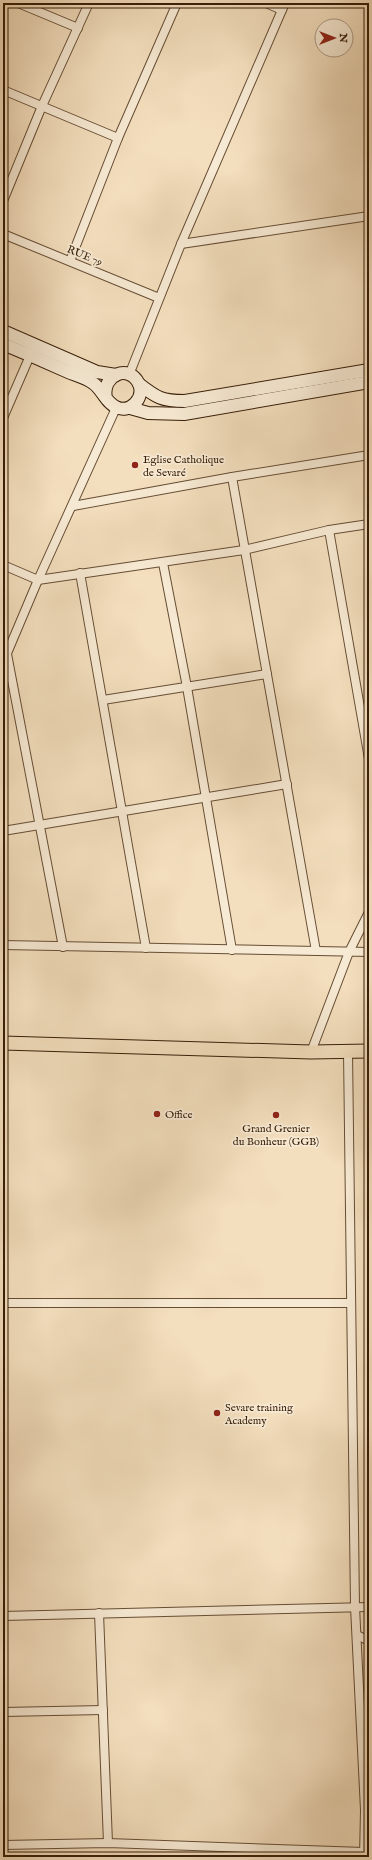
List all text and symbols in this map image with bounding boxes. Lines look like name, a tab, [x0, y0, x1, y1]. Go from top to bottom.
north arrow	[314, 18, 354, 58]
text: N	[336, 32, 350, 43]
street label: RUE 79	[65, 242, 105, 269]
place label: Eglise Catholique de Sevaré	[143, 453, 224, 480]
marker: Eglise Catholique de Sevaré	[130, 460, 140, 470]
place label: Office	[165, 1108, 192, 1122]
marker: Office	[152, 1109, 162, 1119]
marker: Grand Grenier du Bonheur (GGB)	[271, 1110, 281, 1120]
place label: Grand Grenier du Bonheur (GGB)	[233, 1122, 319, 1149]
place label: Sevare training Academy	[224, 1401, 294, 1428]
marker: Sevare training Academy	[212, 1408, 222, 1418]

